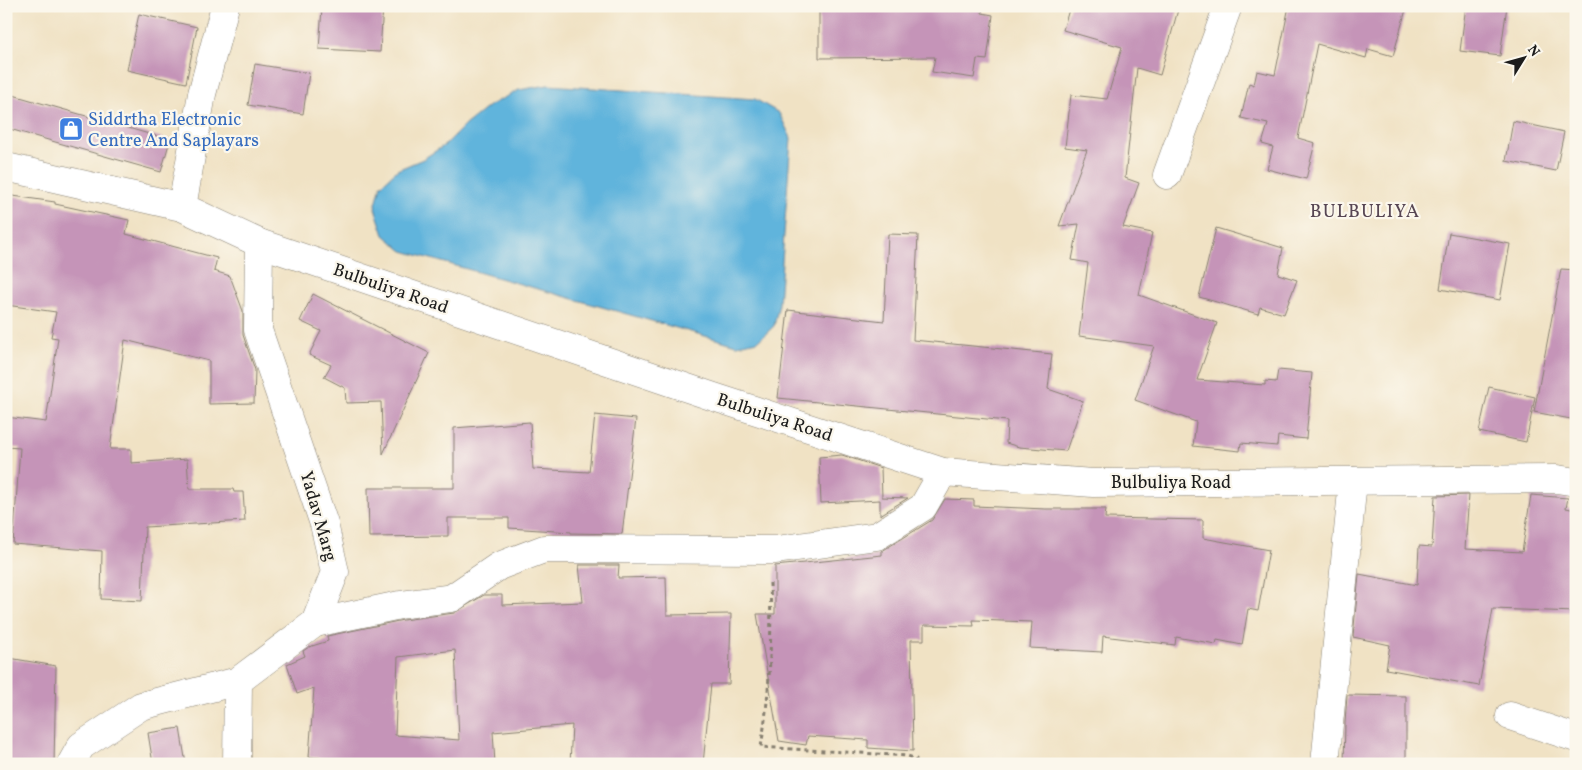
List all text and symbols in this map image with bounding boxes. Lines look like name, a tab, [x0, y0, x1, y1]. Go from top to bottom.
north arrow	[1500, 32, 1550, 82]
text: N	[1523, 41, 1544, 61]
place label: Siddrtha Electronic Centre And Saplayars	[88, 108, 259, 154]
shop icon: Siddrtha Electronic Centre And Saplayars	[58, 116, 84, 142]
district label: BULBULIYA	[1310, 199, 1420, 225]
street label: Bulbuliya Road	[329, 258, 452, 321]
street label: Bulbuliya Road	[713, 388, 836, 449]
street label: Yadav Marg	[293, 468, 342, 564]
street label: Bulbuliya Road	[1111, 471, 1231, 496]

